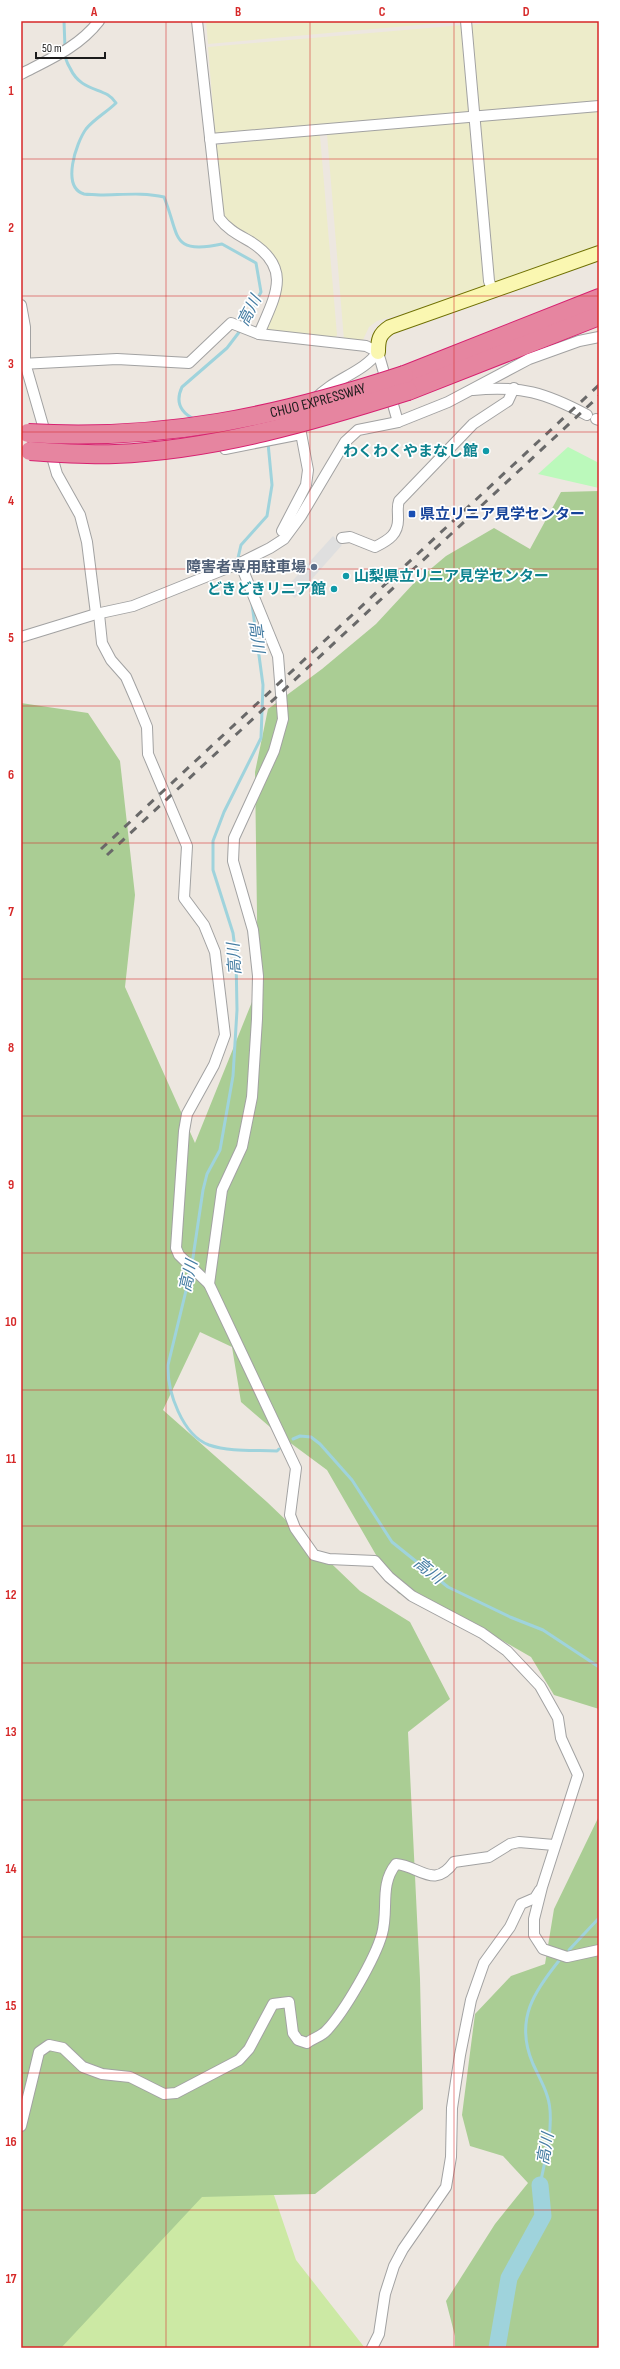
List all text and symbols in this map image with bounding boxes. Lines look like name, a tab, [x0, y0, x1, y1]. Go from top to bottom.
text: A	[90, 4, 98, 20]
text: B	[235, 4, 241, 20]
text: C	[379, 4, 386, 20]
text: D	[523, 4, 530, 20]
scale bar	[36, 34, 105, 60]
text: 50 m	[42, 41, 62, 56]
text: 1	[8, 83, 14, 99]
text: 2	[8, 220, 14, 236]
water label: 高川	[234, 291, 267, 330]
text: 3	[8, 356, 14, 372]
street label: CHUO EXPRESSWAY	[268, 378, 368, 422]
place label: わくわくやまなし館	[343, 442, 478, 461]
marker: わくわくやまなし館	[481, 446, 491, 456]
text: 4	[8, 493, 14, 509]
place label: 県立リニア見学センター	[420, 505, 585, 524]
marker: 県立リニア見学センター	[407, 509, 417, 519]
place label: 障害者専用駐車場	[186, 558, 306, 577]
marker: 障害者専用駐車場	[309, 562, 319, 572]
place label: 山梨県立リニア見学センター	[354, 567, 549, 586]
marker: 山梨県立リニア見学センター	[341, 571, 351, 581]
place label: どきどきリニア館	[207, 580, 326, 599]
marker: どきどきリニア館	[329, 584, 339, 594]
water label: 高川	[245, 620, 268, 656]
text: 5	[8, 630, 14, 646]
text: 6	[8, 767, 14, 783]
text: 7	[8, 904, 14, 920]
water label: 高川	[224, 940, 246, 976]
text: 8	[8, 1040, 14, 1056]
text: 9	[8, 1177, 14, 1193]
water label: 高川	[176, 1256, 202, 1294]
text: 10	[5, 1314, 17, 1330]
text: 11	[6, 1451, 16, 1467]
water label: 高川	[410, 1554, 448, 1590]
text: 12	[6, 1587, 17, 1603]
text: 13	[6, 1724, 17, 1740]
text: 14	[5, 1861, 17, 1877]
text: 15	[6, 1998, 17, 2014]
water label: 高川	[534, 2130, 558, 2166]
text: 16	[5, 2134, 17, 2150]
text: 17	[6, 2271, 17, 2287]

